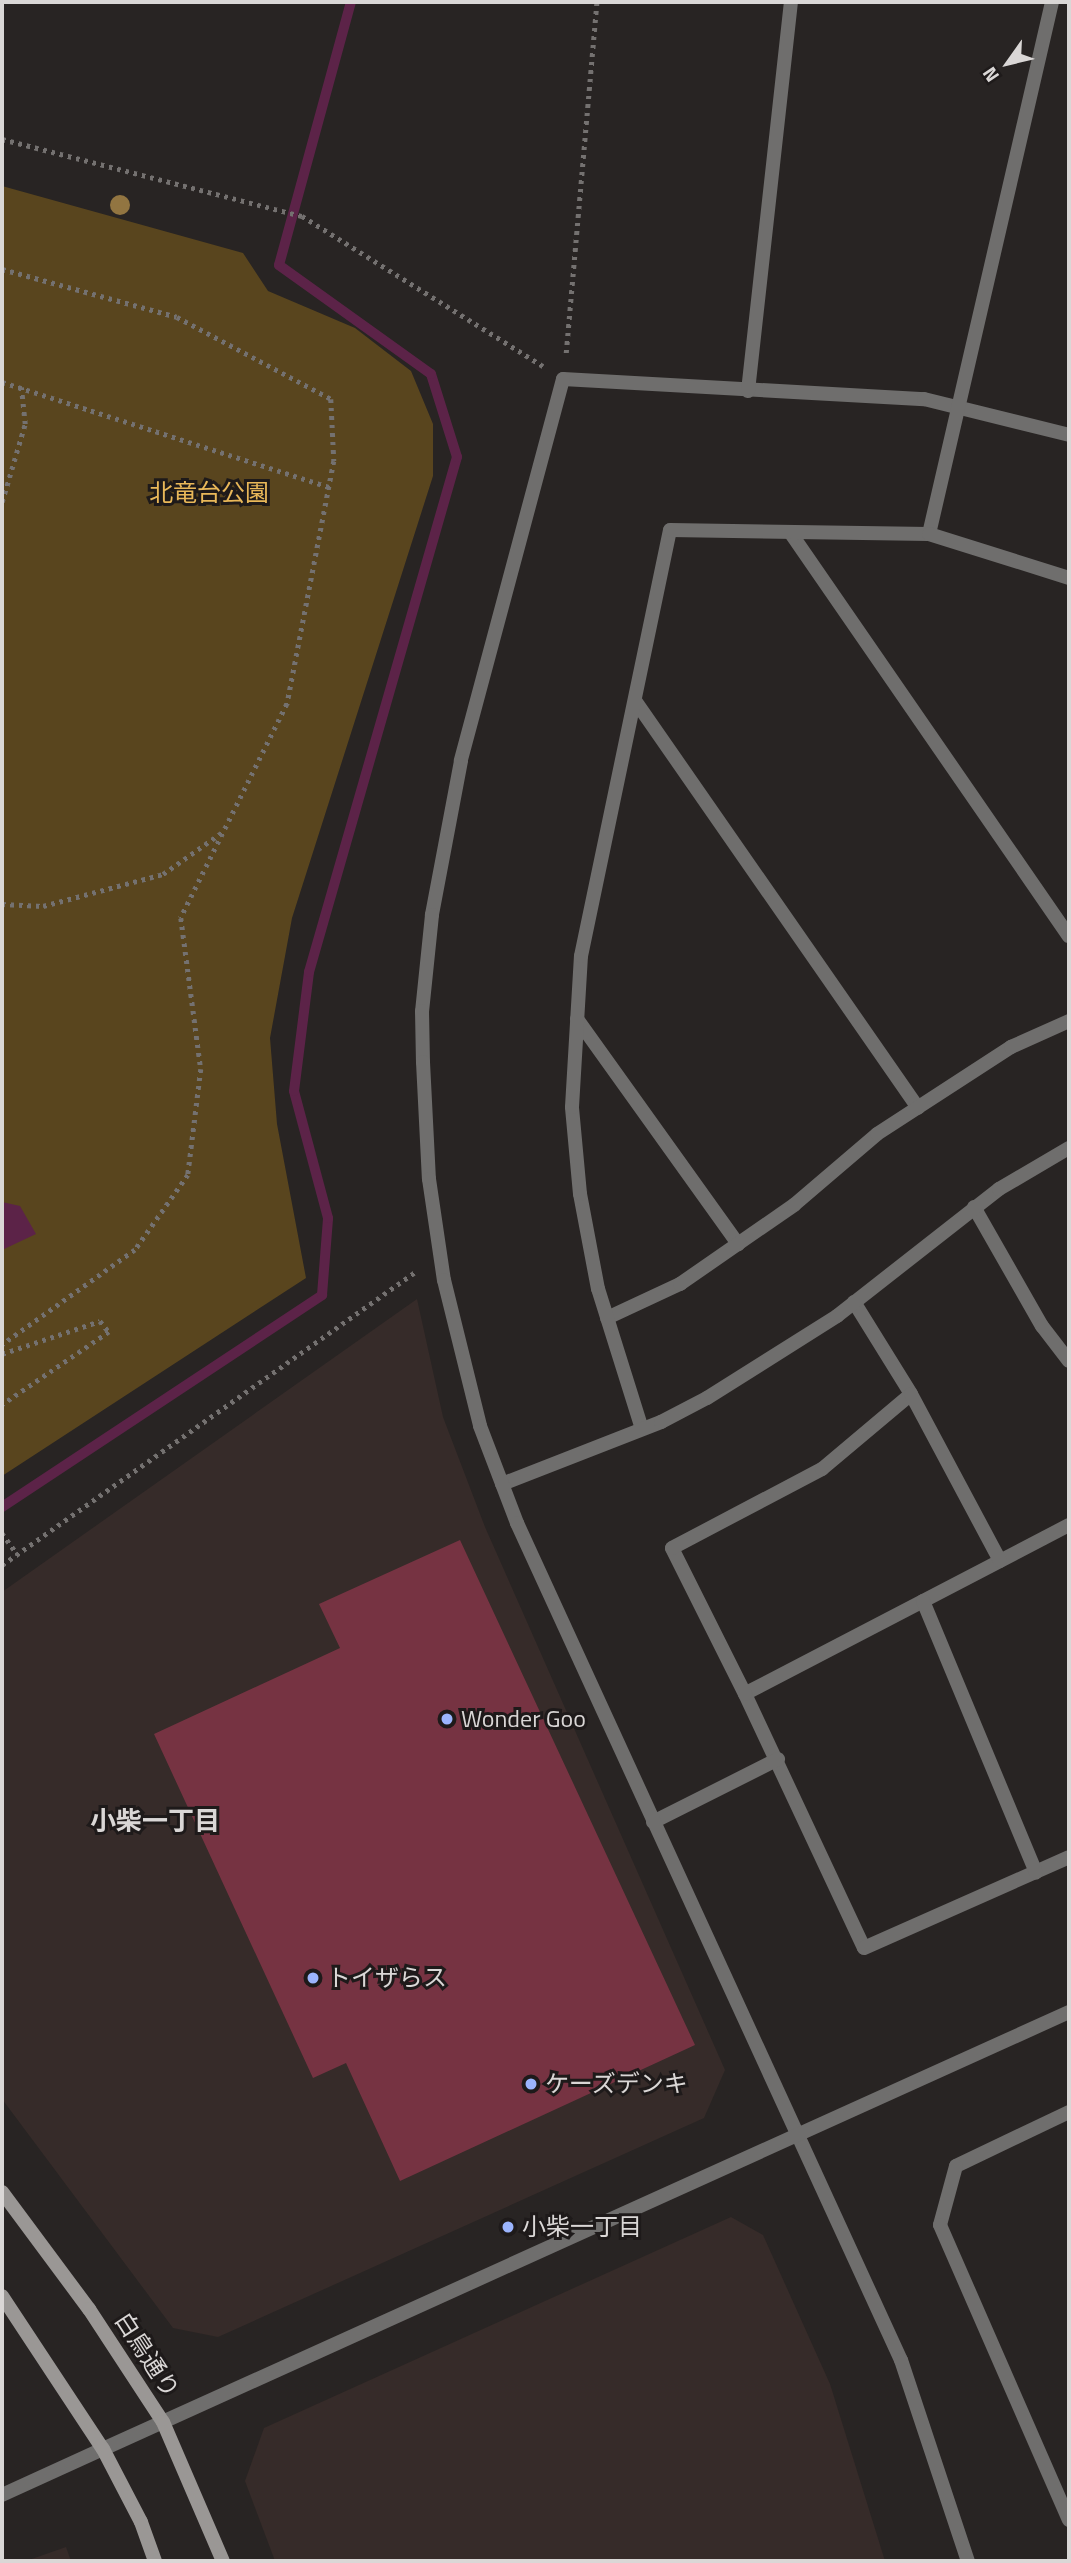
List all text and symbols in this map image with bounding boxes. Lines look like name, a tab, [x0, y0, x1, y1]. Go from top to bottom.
north arrow	[973, 28, 1043, 98]
text: N	[974, 61, 1006, 89]
park label: 北竜台公園	[149, 479, 269, 507]
place label: Wonder Goo	[461, 1705, 586, 1733]
marker: Wonder Goo	[439, 1711, 455, 1727]
district label: 小柴一丁目	[90, 1805, 220, 1837]
place label: トイザらス	[327, 1964, 447, 1992]
marker: トイザらス	[305, 1970, 321, 1986]
place label: ケーズデンキ	[545, 2070, 689, 2098]
marker: ケーズデンキ	[523, 2076, 539, 2092]
place label: 小柴一丁目	[522, 2213, 642, 2241]
marker: 小柴一丁目	[500, 2219, 516, 2235]
street label: 白鳥通り	[109, 2307, 185, 2403]

